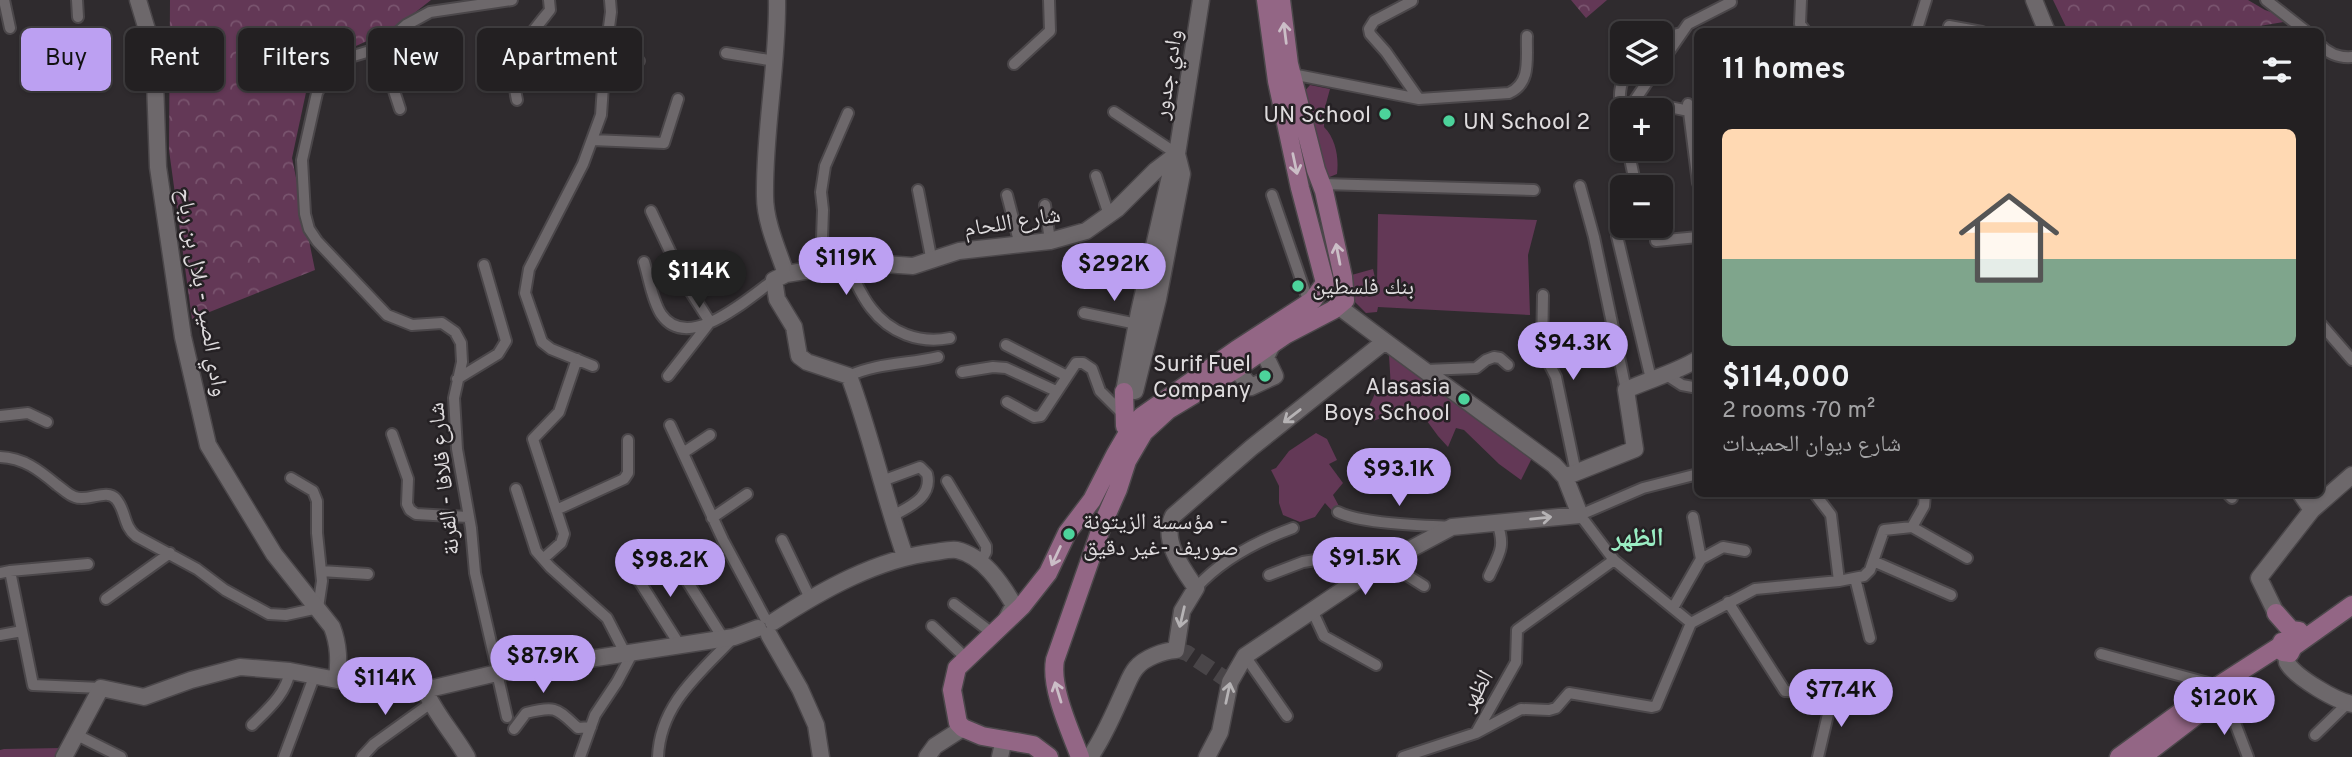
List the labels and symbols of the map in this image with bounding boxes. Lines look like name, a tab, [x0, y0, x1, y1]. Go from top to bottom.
one-way arrow	[1278, 22, 1291, 45]
street label: وادي جدور	[1148, 27, 1193, 123]
place label: UN School	[1263, 102, 1371, 131]
marker: UN School	[1377, 106, 1393, 122]
place label: UN School 2	[1463, 109, 1590, 138]
marker: UN School 2	[1441, 113, 1457, 129]
one-way arrow	[1288, 152, 1302, 175]
street label: وادي الصير - بلال بن رباح	[166, 186, 233, 399]
street label: شارع اللحام	[962, 202, 1063, 245]
pin: $119K	[797, 238, 895, 297]
one-way arrow	[1331, 243, 1345, 266]
pin: $292K	[1065, 244, 1163, 303]
pin: $114K	[650, 250, 748, 310]
place label: بنك فلسطين	[1312, 274, 1414, 303]
marker: بنك فلسطين	[1290, 278, 1306, 294]
pin: $94.3K	[1516, 322, 1630, 382]
place label: Surif Fuel Company	[1153, 351, 1251, 406]
marker: Surif Fuel Company	[1257, 368, 1273, 384]
place label: Alasasia Boys School	[1324, 374, 1450, 429]
marker: Alasasia Boys School	[1456, 391, 1472, 407]
street label: شارع قلافا - القرنة	[423, 401, 468, 557]
one-way arrow	[1284, 408, 1302, 423]
pin: $93.1K	[1342, 448, 1456, 508]
place label: مؤسسة الزيتونة - صوريف -غير دقيق	[1083, 509, 1239, 564]
one-way arrow	[1530, 512, 1552, 525]
district label: الظهر	[1611, 523, 1664, 556]
marker: مؤسسة الزيتونة - صوريف -غير دقيق	[1061, 526, 1077, 542]
pin: $91.5K	[1308, 538, 1422, 597]
pin: $98.2K	[613, 540, 727, 599]
one-way arrow	[1049, 545, 1062, 566]
one-way arrow	[1175, 605, 1188, 628]
pin: $87.9K	[486, 636, 600, 695]
pin: $114K	[336, 658, 434, 717]
street label: الظهر	[1454, 665, 1501, 718]
pin: $77.4K	[1784, 670, 1898, 729]
pin: $120K	[2175, 678, 2273, 737]
one-way arrow	[1051, 682, 1064, 704]
one-way arrow	[1222, 682, 1236, 705]

